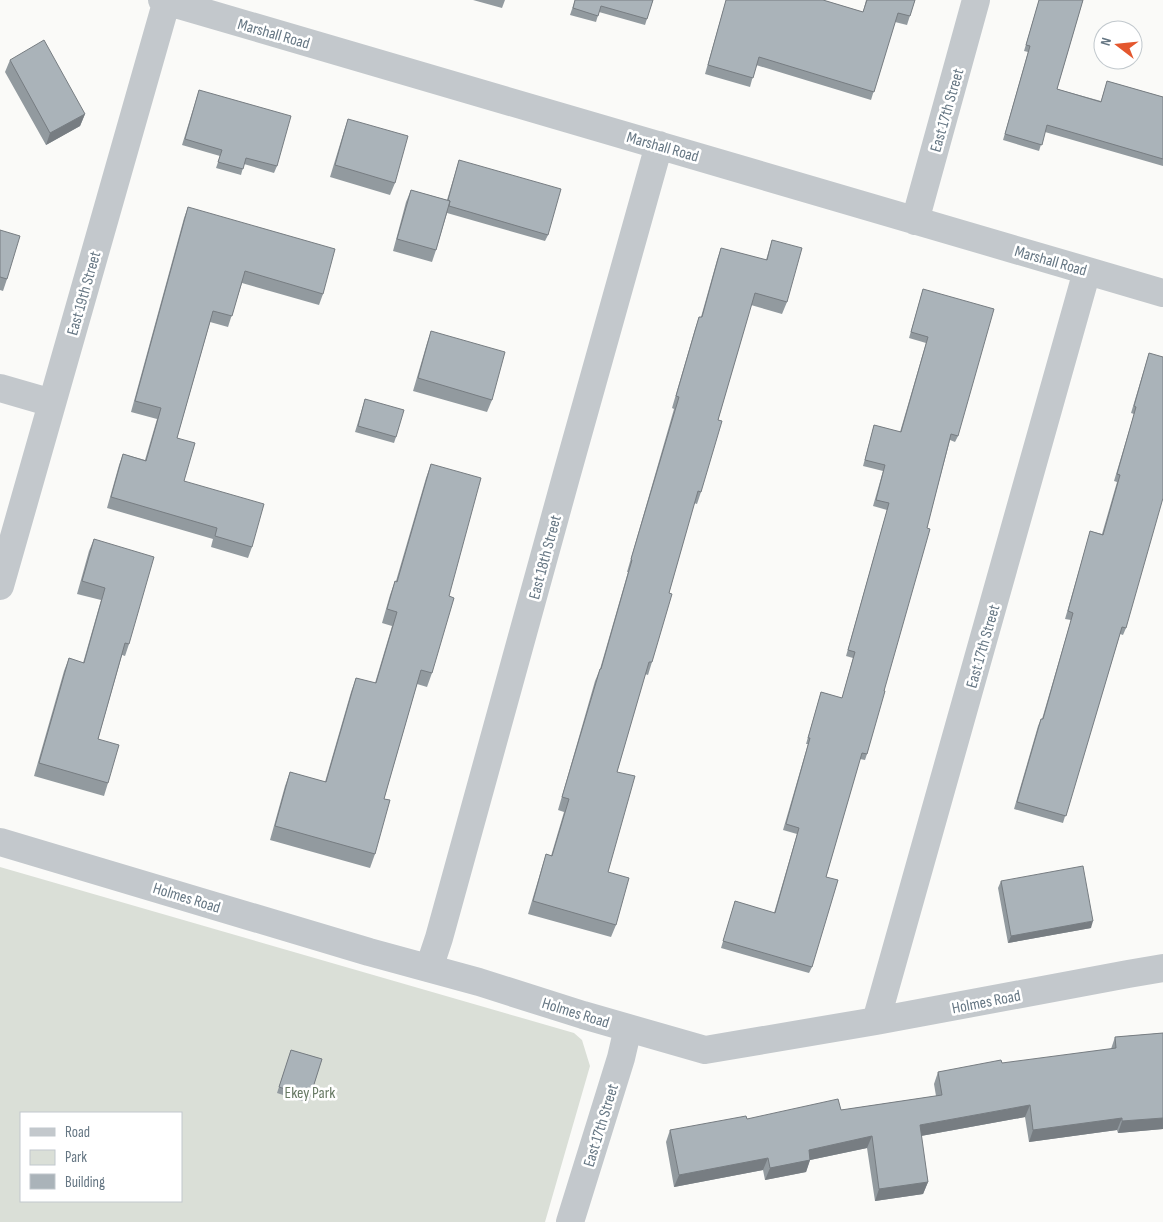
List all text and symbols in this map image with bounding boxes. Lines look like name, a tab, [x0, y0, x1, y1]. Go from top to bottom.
street label: Marshall Road	[235, 15, 312, 54]
north arrow	[1093, 20, 1143, 70]
text: N	[1097, 36, 1115, 47]
street label: East 17th Street	[926, 66, 968, 154]
street label: Marshall Road	[624, 128, 701, 167]
street label: Marshall Road	[1012, 242, 1089, 281]
street label: East 19th Street	[63, 249, 106, 338]
street label: East 18th Street	[525, 513, 566, 602]
street label: East 17th Street	[962, 602, 1004, 690]
street label: Holmes Road	[151, 879, 223, 918]
street label: Holmes Road	[950, 987, 1022, 1018]
street label: Holmes Road	[540, 994, 612, 1033]
street label: East 17th Street	[580, 1082, 623, 1169]
park label: Ekey Park	[285, 1084, 335, 1103]
legend	[20, 1112, 182, 1202]
text: Road	[65, 1123, 90, 1142]
text: Park	[65, 1148, 87, 1167]
text: Building	[65, 1173, 105, 1192]

